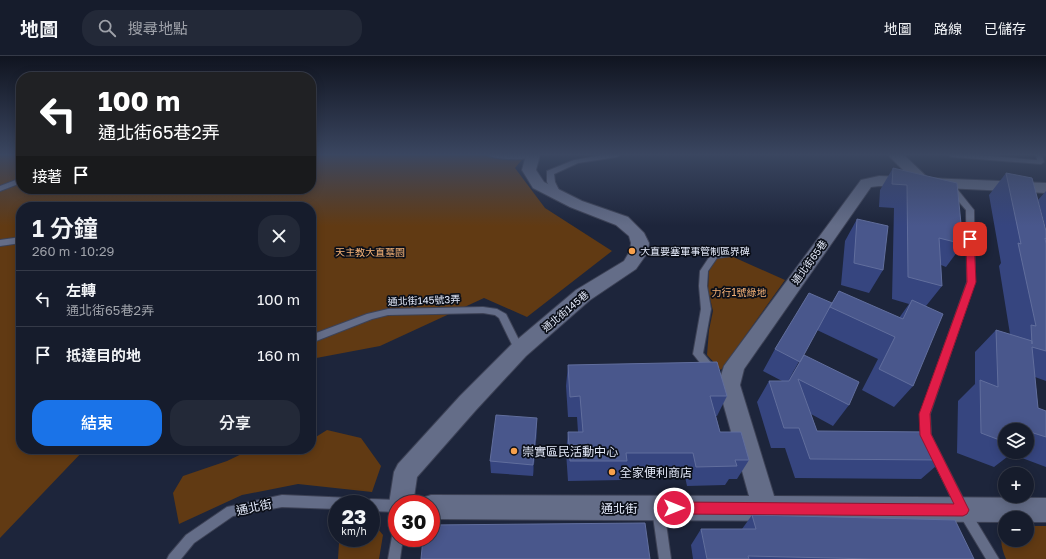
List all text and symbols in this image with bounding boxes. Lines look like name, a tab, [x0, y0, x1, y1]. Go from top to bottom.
search box	[82, 10, 362, 46]
text: 地圖	[20, 17, 58, 40]
icon: search	[96, 17, 118, 39]
text: 搜尋地點	[128, 19, 188, 37]
text: 地圖	[884, 20, 912, 37]
text: 路線	[934, 20, 962, 37]
text: 已儲存	[984, 20, 1026, 37]
text: 100 m	[98, 84, 180, 117]
icon: left	[32, 88, 84, 140]
text: 通北街65巷2弄	[98, 121, 220, 143]
icon: arrive	[70, 164, 92, 186]
text: 接著	[32, 167, 62, 185]
text: 1 分鐘	[32, 213, 98, 242]
button: close	[258, 215, 300, 257]
pin	[953, 222, 987, 256]
icon: arrive	[959, 228, 981, 250]
street label: 通北街65巷	[789, 237, 829, 287]
text: 260 m · 10:29	[32, 243, 114, 259]
place label: 大直要塞軍事管制區界碑	[640, 245, 750, 257]
park label: 天主教大直墓園	[335, 246, 405, 258]
marker: 大直要塞軍事管制區界碑	[627, 246, 637, 256]
text: 左轉	[66, 281, 96, 299]
park label: 力行1號綠地	[712, 286, 766, 298]
icon: left	[32, 288, 54, 310]
street label: 通北街145巷	[539, 288, 591, 334]
text: 100 m	[257, 290, 300, 308]
street label: 通北街145號3弄	[388, 293, 460, 307]
text: 通北街65巷2弄	[66, 302, 154, 318]
icon: arrive	[32, 344, 54, 366]
text: 抵達目的地	[66, 346, 141, 364]
text: 160 m	[257, 346, 300, 364]
button: 結束	[32, 400, 162, 446]
button: 分享	[170, 400, 300, 446]
map controls	[998, 423, 1034, 547]
button: layers	[998, 423, 1034, 459]
place label: 崇實區民活動中心	[522, 444, 618, 459]
marker: 崇實區民活動中心	[509, 446, 519, 456]
place label: 全家便利商店	[620, 465, 692, 480]
marker: 全家便利商店	[607, 467, 617, 477]
button: +	[998, 467, 1034, 503]
position arrow	[653, 487, 695, 529]
speed limit sign: 30	[388, 495, 440, 547]
street label: 通北街	[235, 496, 273, 518]
street label: 通北街	[601, 501, 637, 516]
text: 23	[342, 504, 366, 528]
button: −	[998, 511, 1034, 547]
text: km/h	[341, 525, 367, 537]

